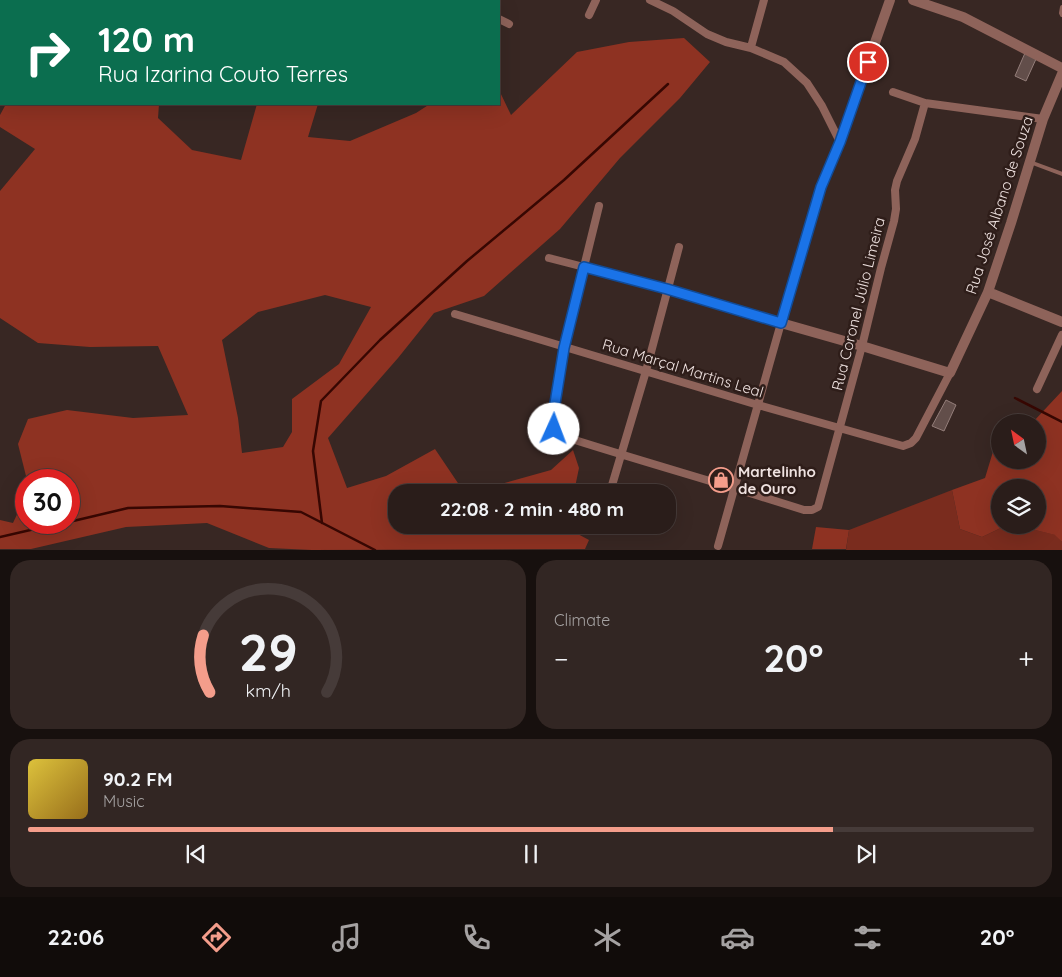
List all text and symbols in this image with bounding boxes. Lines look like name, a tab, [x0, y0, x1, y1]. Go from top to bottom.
text: 120 m	[98, 17, 195, 61]
icon: right	[15, 20, 80, 85]
pin	[847, 41, 889, 83]
icon: arrive	[854, 48, 882, 76]
text: Rua Izarina Couto Terres	[98, 60, 348, 88]
street label: Rua José Albano de Souza	[961, 114, 1037, 296]
street label: Rua Coronel Júlio Limeira	[827, 215, 889, 393]
street label: Rua Marçal Martins Leal	[600, 334, 766, 402]
position arrow	[527, 402, 579, 454]
north arrow	[991, 414, 1046, 469]
map controls	[991, 414, 1046, 534]
place label: Martelinho de Ouro	[738, 462, 816, 498]
shop icon: Martelinho de Ouro	[708, 467, 734, 493]
speed limit sign: 30	[15, 469, 80, 534]
button: layers	[991, 479, 1046, 534]
text: 22:08 · 2 min · 480 m	[440, 497, 624, 521]
text: Climate	[554, 610, 610, 630]
text: 29	[238, 619, 298, 684]
text: 20°	[763, 634, 823, 682]
text: −	[554, 641, 569, 676]
text: +	[1018, 641, 1034, 676]
text: km/h	[245, 679, 291, 701]
text: 90.2 FM	[103, 767, 173, 791]
text: Music	[103, 791, 145, 811]
icon: previous	[182, 840, 210, 868]
icon: pause	[517, 840, 545, 868]
icon: next	[852, 840, 880, 868]
icon: directions	[199, 920, 234, 955]
icon: music	[329, 920, 364, 955]
icon: phone	[459, 920, 494, 955]
icon: climate	[590, 920, 625, 955]
icon: car	[720, 920, 755, 955]
icon: filters	[850, 920, 885, 955]
text: 22:06	[48, 923, 104, 951]
text: 20°	[980, 923, 1014, 951]

